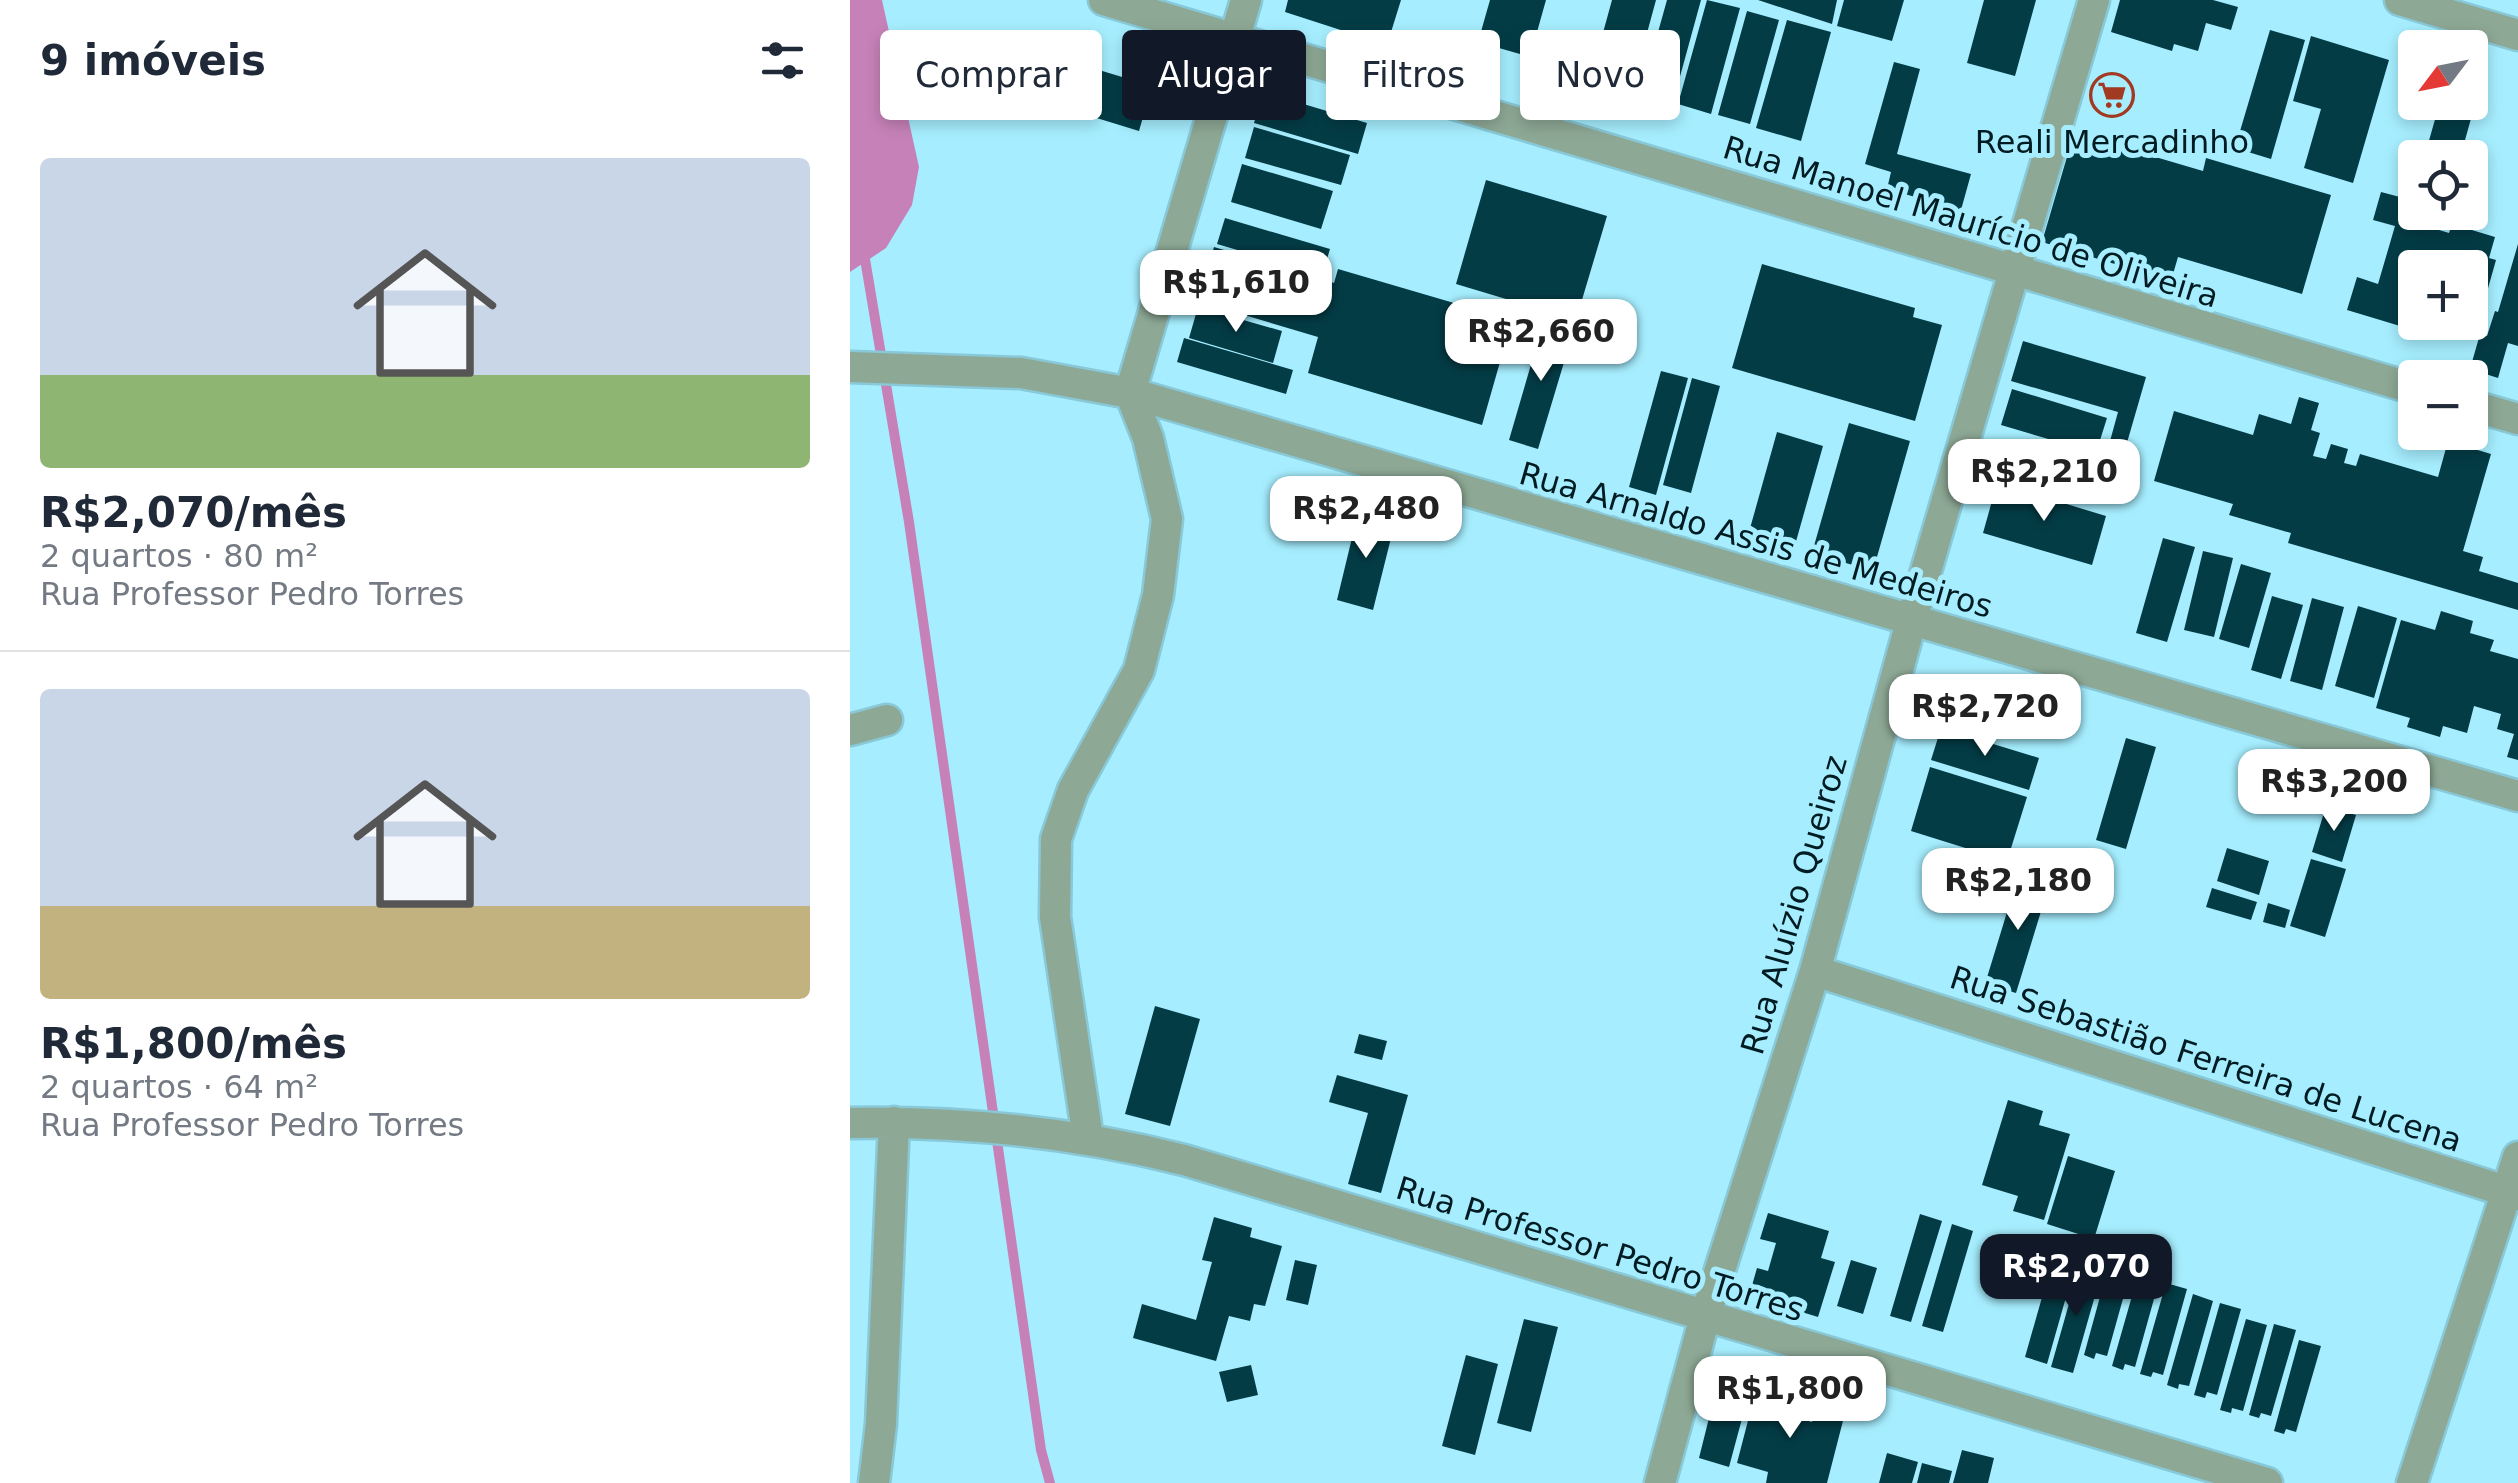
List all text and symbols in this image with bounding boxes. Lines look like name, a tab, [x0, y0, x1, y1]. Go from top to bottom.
chip: Comprar	[880, 30, 1102, 120]
chip: Alugar	[1122, 30, 1306, 120]
chip: Filtros	[1326, 30, 1500, 120]
chip: Novo	[1520, 30, 1680, 120]
north arrow	[2398, 30, 2488, 120]
map controls	[2398, 30, 2488, 450]
icon: filters	[755, 33, 810, 88]
text: 9 imóveis	[40, 36, 266, 85]
supermarket icon: Reali Mercadinho	[2089, 72, 2135, 118]
place label: Reali Mercadinho	[1975, 123, 2249, 161]
street label: Rua Manoel Maurício de Oliveira	[1719, 128, 2223, 316]
button: locate	[2398, 140, 2488, 230]
icon: home	[335, 223, 515, 403]
pin: R$1,610	[1144, 250, 1328, 335]
button: +	[2398, 250, 2488, 340]
text: R$1,610	[1162, 263, 1310, 301]
pin: R$2,660	[1449, 299, 1633, 384]
text: R$2,660	[1467, 312, 1615, 350]
button: −	[2398, 360, 2488, 450]
pin: R$2,210	[1952, 439, 2136, 524]
text: R$2,210	[1970, 452, 2118, 490]
street label: Rua Arnaldo Assis de Medeiros	[1515, 454, 1997, 626]
pin: R$2,480	[1274, 476, 1458, 561]
text: R$2,070/mês	[40, 488, 347, 537]
text: R$2,480	[1292, 489, 1440, 527]
text: 2 quartos · 80 m²	[40, 537, 318, 575]
text: Rua Professor Pedro Torres	[40, 575, 464, 613]
pin: R$2,720	[1893, 674, 2077, 759]
text: R$2,720	[1911, 687, 2059, 725]
pin: R$3,200	[2242, 749, 2426, 834]
street label: Rua Aluízio Queiroz	[1733, 751, 1855, 1059]
icon: home	[335, 754, 515, 934]
text: R$3,200	[2260, 762, 2408, 800]
pin: R$2,180	[1926, 848, 2110, 933]
text: R$2,180	[1944, 861, 2092, 899]
street label: Rua Sebastião Ferreira de Lucena	[1945, 958, 2467, 1160]
text: R$1,800/mês	[40, 1019, 347, 1068]
text: 2 quartos · 64 m²	[40, 1068, 318, 1106]
text: Rua Professor Pedro Torres	[40, 1106, 464, 1144]
street label: Rua Professor Pedro Torres	[1392, 1169, 1808, 1329]
pin: R$2,070	[1984, 1234, 2168, 1319]
text: R$2,070	[2002, 1247, 2150, 1285]
pin: R$1,800	[1698, 1356, 1882, 1441]
text: R$1,800	[1716, 1369, 1864, 1407]

